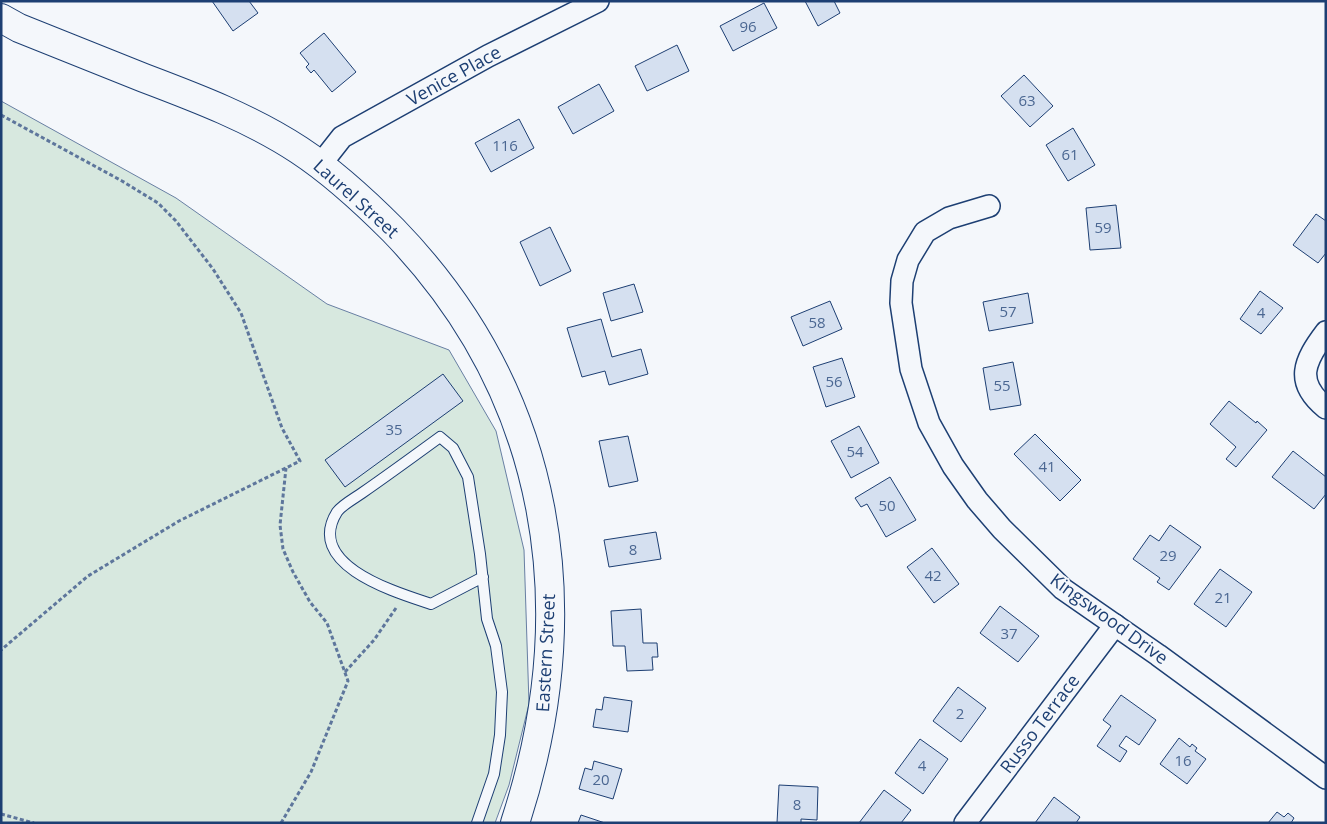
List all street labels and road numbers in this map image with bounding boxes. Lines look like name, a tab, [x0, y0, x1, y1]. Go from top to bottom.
street label: Venice Place	[402, 39, 505, 111]
street label: Laurel Street	[309, 153, 405, 243]
street label: Kingswood Drive	[1046, 567, 1173, 669]
street label: Eastern Street	[530, 593, 560, 713]
street label: Russo Terrace	[994, 669, 1084, 778]

